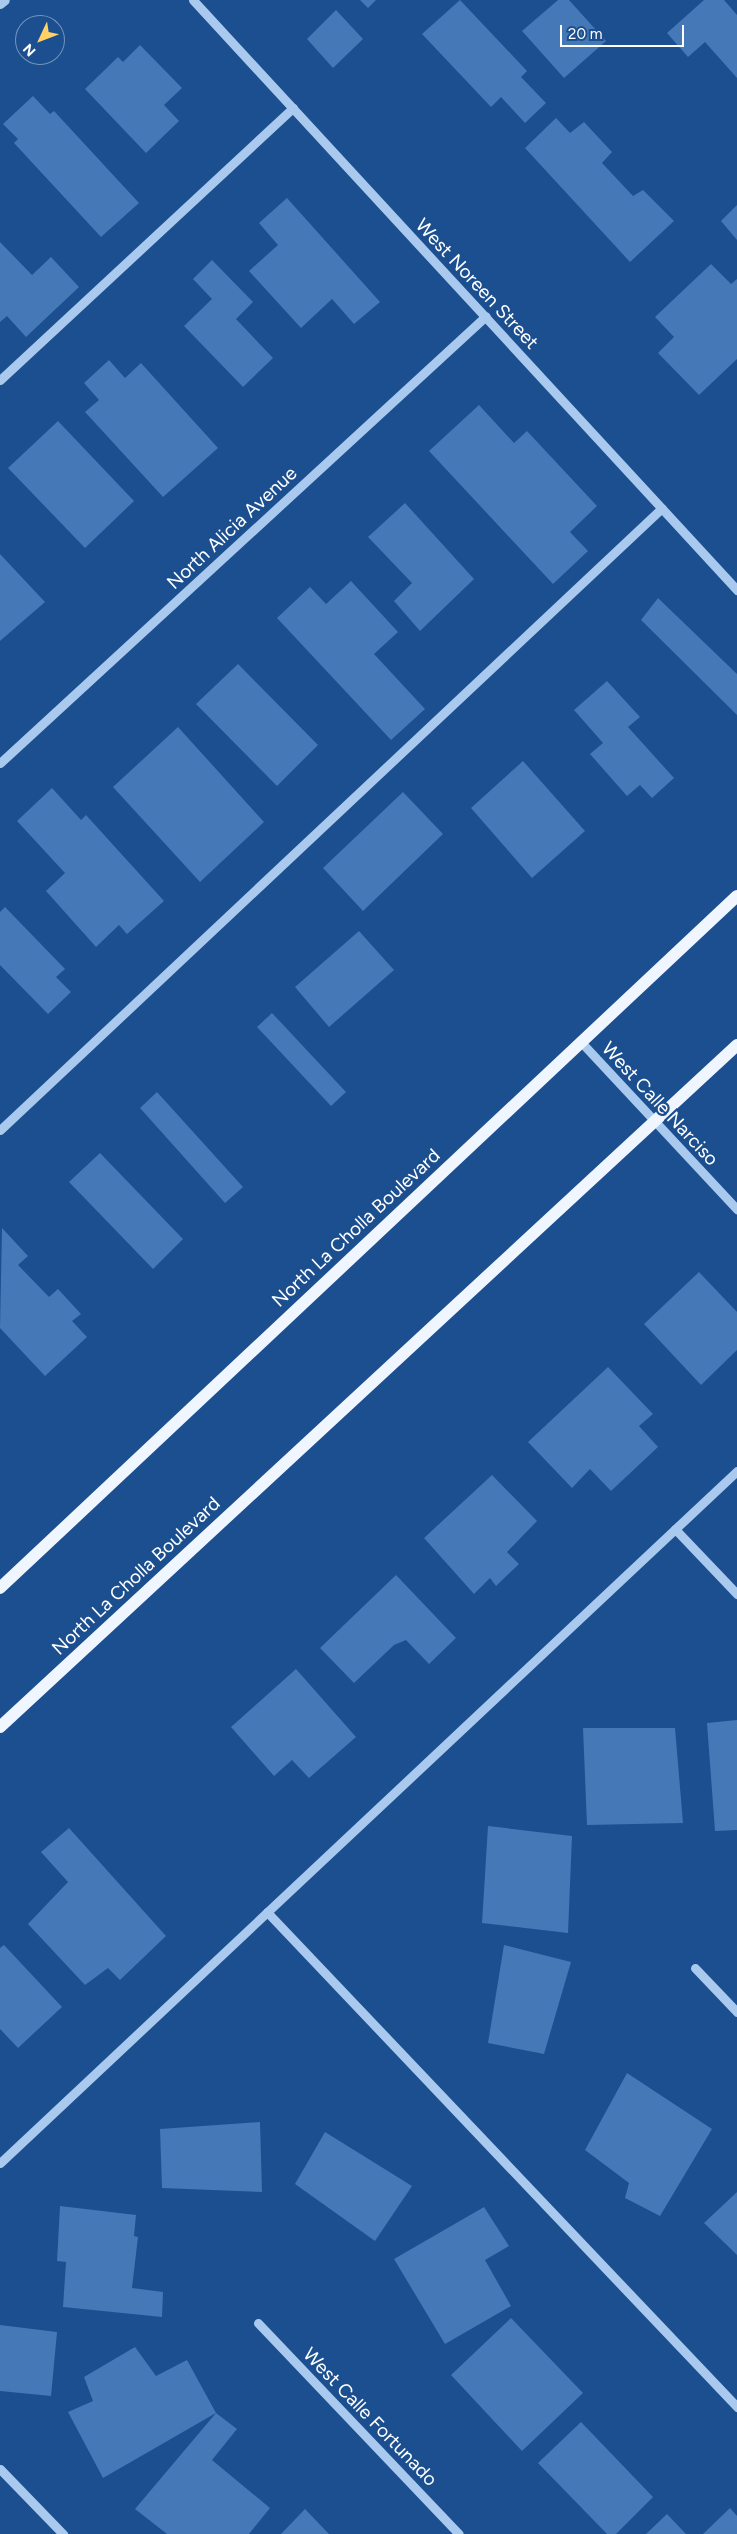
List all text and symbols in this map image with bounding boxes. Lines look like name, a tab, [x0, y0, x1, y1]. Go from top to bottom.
north arrow	[15, 15, 65, 65]
scale bar	[562, 15, 686, 47]
text: 20 m	[568, 25, 602, 43]
text: N	[19, 40, 39, 60]
street label: West Noreen Street	[411, 214, 543, 354]
street label: North Alicia Avenue	[162, 462, 302, 594]
street label: West Calle Narciso	[597, 1037, 723, 1171]
street label: North La Cholla Boulevard	[267, 1144, 445, 1312]
street label: North La Cholla Boulevard	[47, 1492, 225, 1660]
street label: West Calle Fortunado	[298, 2343, 442, 2491]

